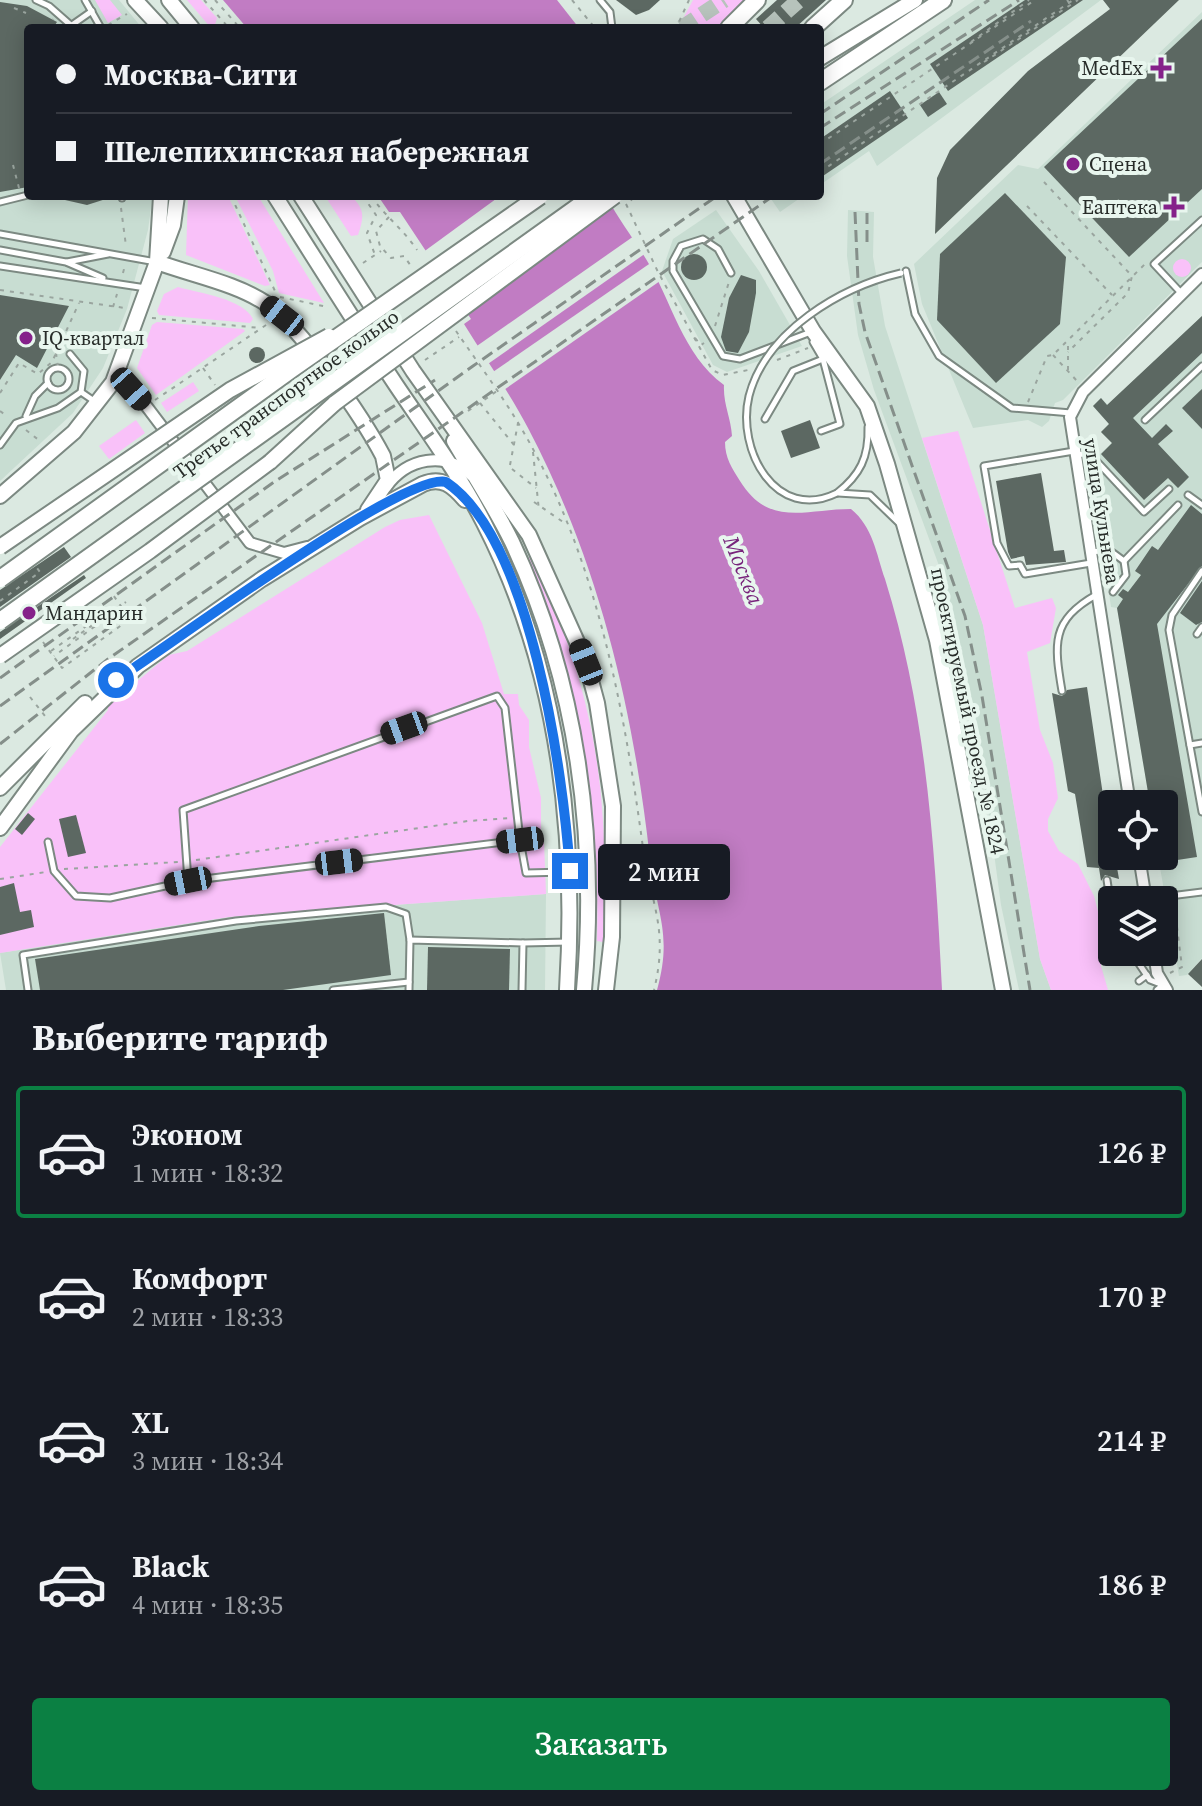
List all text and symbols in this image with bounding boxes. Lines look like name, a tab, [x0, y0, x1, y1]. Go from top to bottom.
text: Москва-Сити	[104, 54, 297, 95]
place label: MedEx	[1081, 54, 1143, 82]
marker: MedEx	[1150, 57, 1172, 79]
text: Шелепихинская набережная	[104, 131, 529, 172]
place label: Сцена	[1089, 150, 1148, 178]
marker: Сцена	[1064, 155, 1082, 173]
place label: Еаптека	[1082, 193, 1159, 221]
marker: Еаптека	[1165, 198, 1183, 216]
car	[256, 292, 308, 340]
street label: Третье транспортное кольцо	[168, 303, 404, 485]
place label: IQ-квартал	[42, 324, 145, 352]
marker: IQ-квартал	[17, 329, 35, 347]
car	[106, 363, 156, 415]
street label: улица Кульнева	[1077, 436, 1127, 587]
water label: Москва	[716, 530, 772, 609]
street label: проектируемый проезд № 1824	[924, 565, 1012, 857]
place label: Мандарин	[45, 599, 144, 627]
marker: Мандарин	[20, 604, 38, 622]
car	[566, 635, 606, 689]
route start	[98, 662, 134, 698]
car	[377, 709, 431, 747]
map controls	[1098, 790, 1178, 966]
button: locate	[1098, 790, 1178, 870]
car	[495, 825, 545, 855]
callout: 2 мин	[598, 843, 730, 899]
car	[314, 847, 364, 877]
route end	[552, 853, 588, 889]
text: 2 мин	[628, 854, 700, 890]
car	[162, 865, 214, 897]
button: layers	[1098, 886, 1178, 966]
text: Выберите тариф	[32, 1013, 328, 1062]
text: Эконом	[132, 1114, 243, 1155]
icon: car	[36, 1116, 108, 1188]
text: 126 ₽	[1097, 1132, 1166, 1173]
text: 1 мин · 18:32	[132, 1155, 283, 1191]
text: Комфорт	[132, 1258, 267, 1299]
icon: car	[36, 1260, 108, 1332]
text: 170 ₽	[1097, 1276, 1166, 1317]
text: 2 мин · 18:33	[132, 1299, 283, 1335]
text: XL	[132, 1402, 169, 1443]
icon: car	[36, 1404, 108, 1476]
text: 214 ₽	[1097, 1420, 1166, 1461]
text: 3 мин · 18:34	[132, 1443, 283, 1479]
text: Black	[132, 1546, 209, 1587]
icon: car	[36, 1548, 108, 1620]
text: 186 ₽	[1097, 1564, 1166, 1605]
text: 4 мин · 18:35	[132, 1587, 283, 1623]
button: Заказать	[32, 1698, 1170, 1790]

